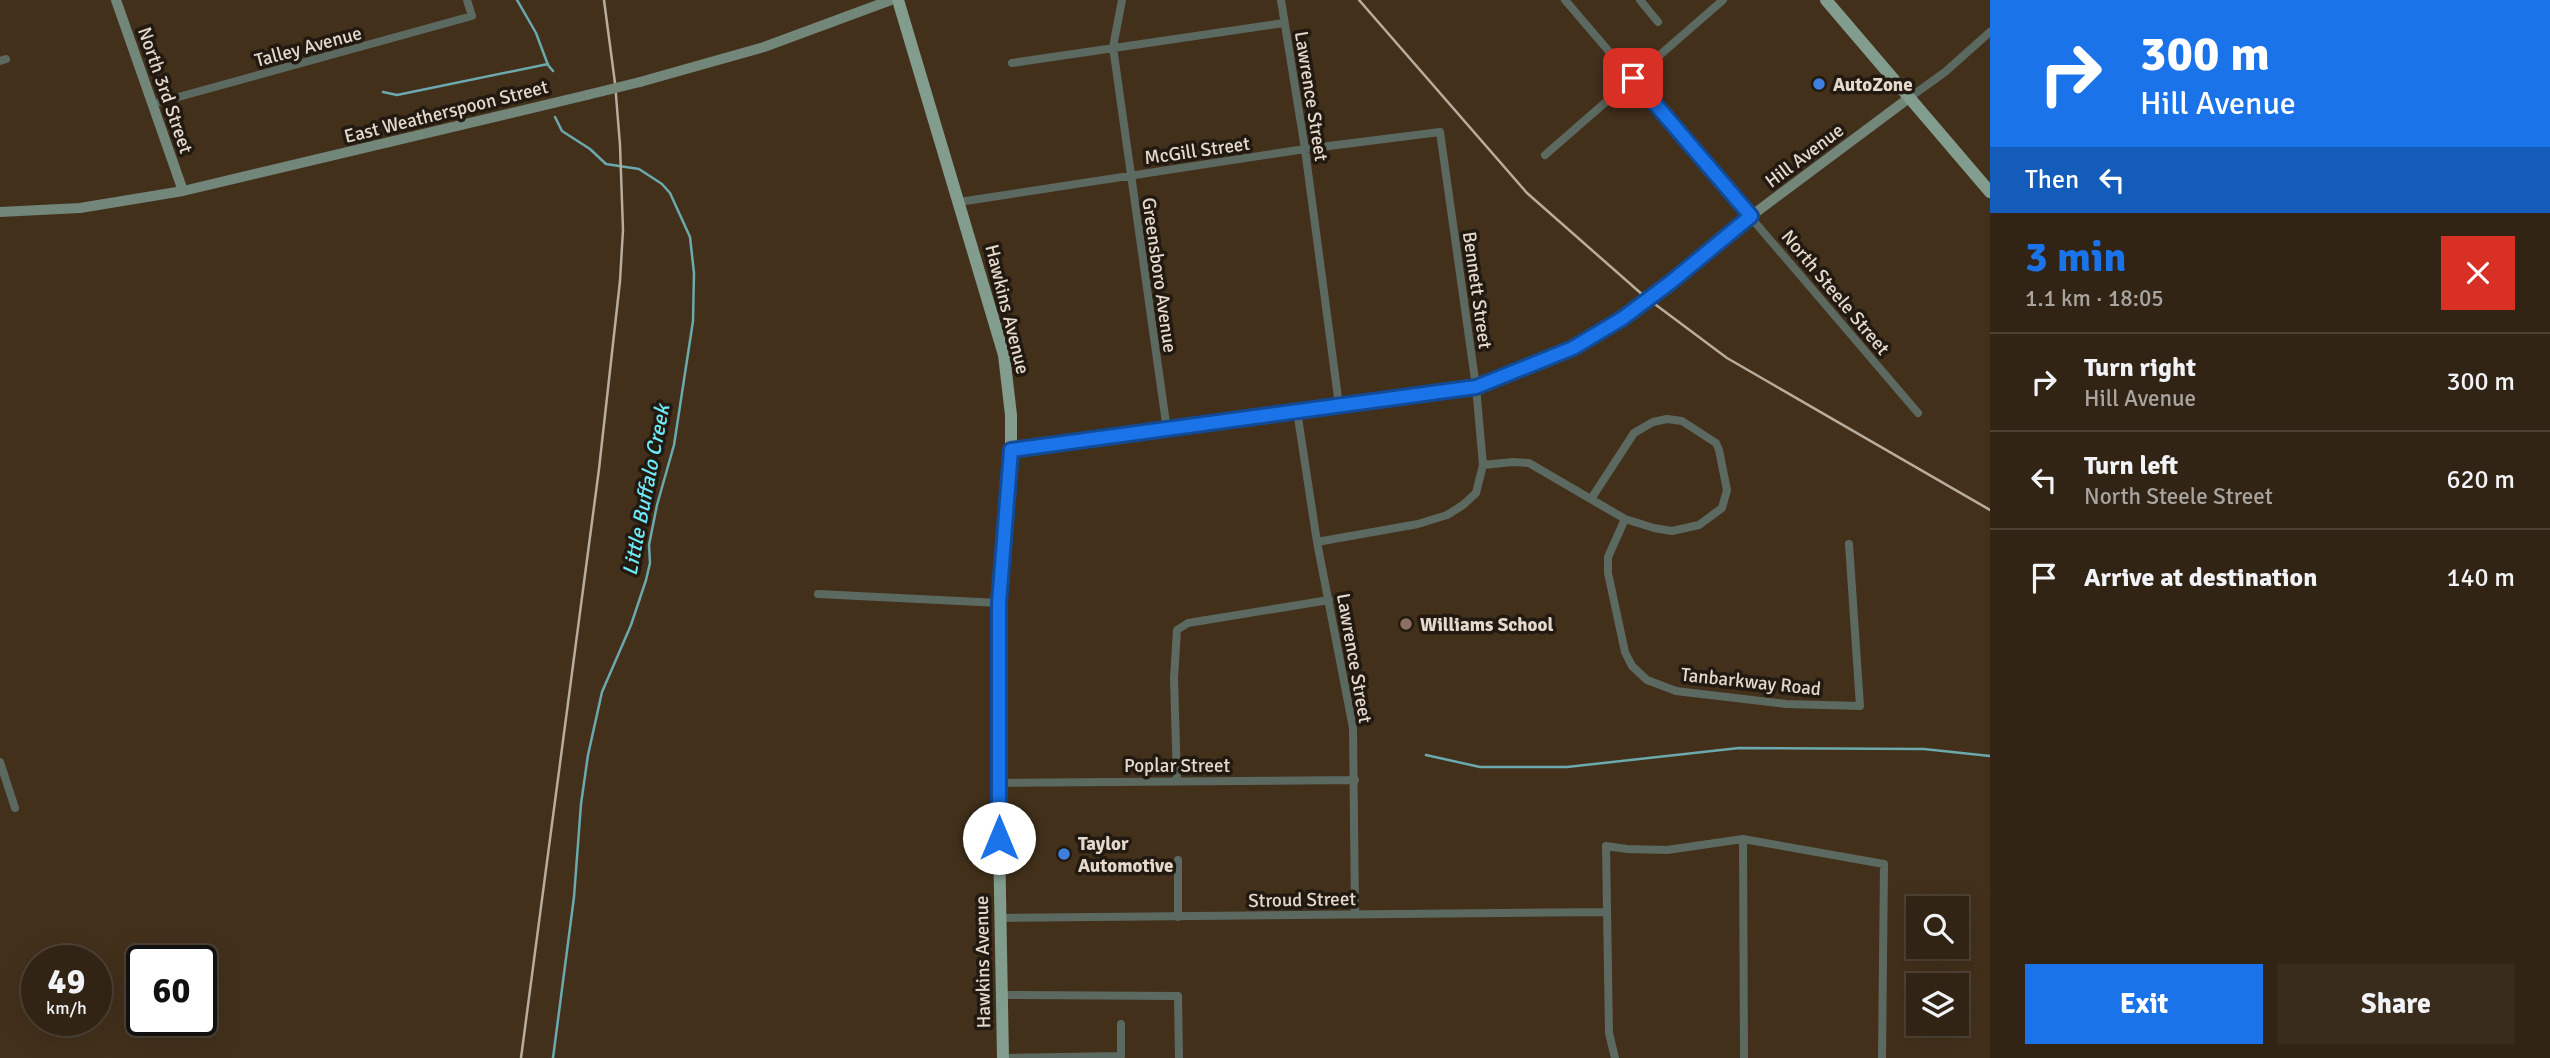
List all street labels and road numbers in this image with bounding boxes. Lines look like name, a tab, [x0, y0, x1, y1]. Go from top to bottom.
street label: Talley Avenue	[252, 21, 365, 73]
street label: North 3rd Street	[132, 24, 198, 157]
street label: Lawrence Street	[1289, 29, 1333, 163]
street label: East Weatherspoon Street	[342, 75, 551, 149]
street label: Hill Avenue	[1760, 118, 1849, 193]
street label: McGill Street	[1143, 132, 1252, 170]
street label: Greensboro Avenue	[1136, 196, 1182, 354]
street label: North Steele Street	[1776, 225, 1895, 360]
street label: Bennett Street	[1457, 230, 1497, 351]
street label: Hawkins Avenue	[979, 242, 1035, 377]
street label: Lawrence Street	[1331, 591, 1377, 725]
street label: Tanbarkway Road	[1680, 663, 1822, 701]
street label: Poplar Street	[1124, 754, 1230, 778]
street label: Stroud Street	[1248, 887, 1356, 913]
street label: Hawkins Avenue	[970, 895, 996, 1029]

